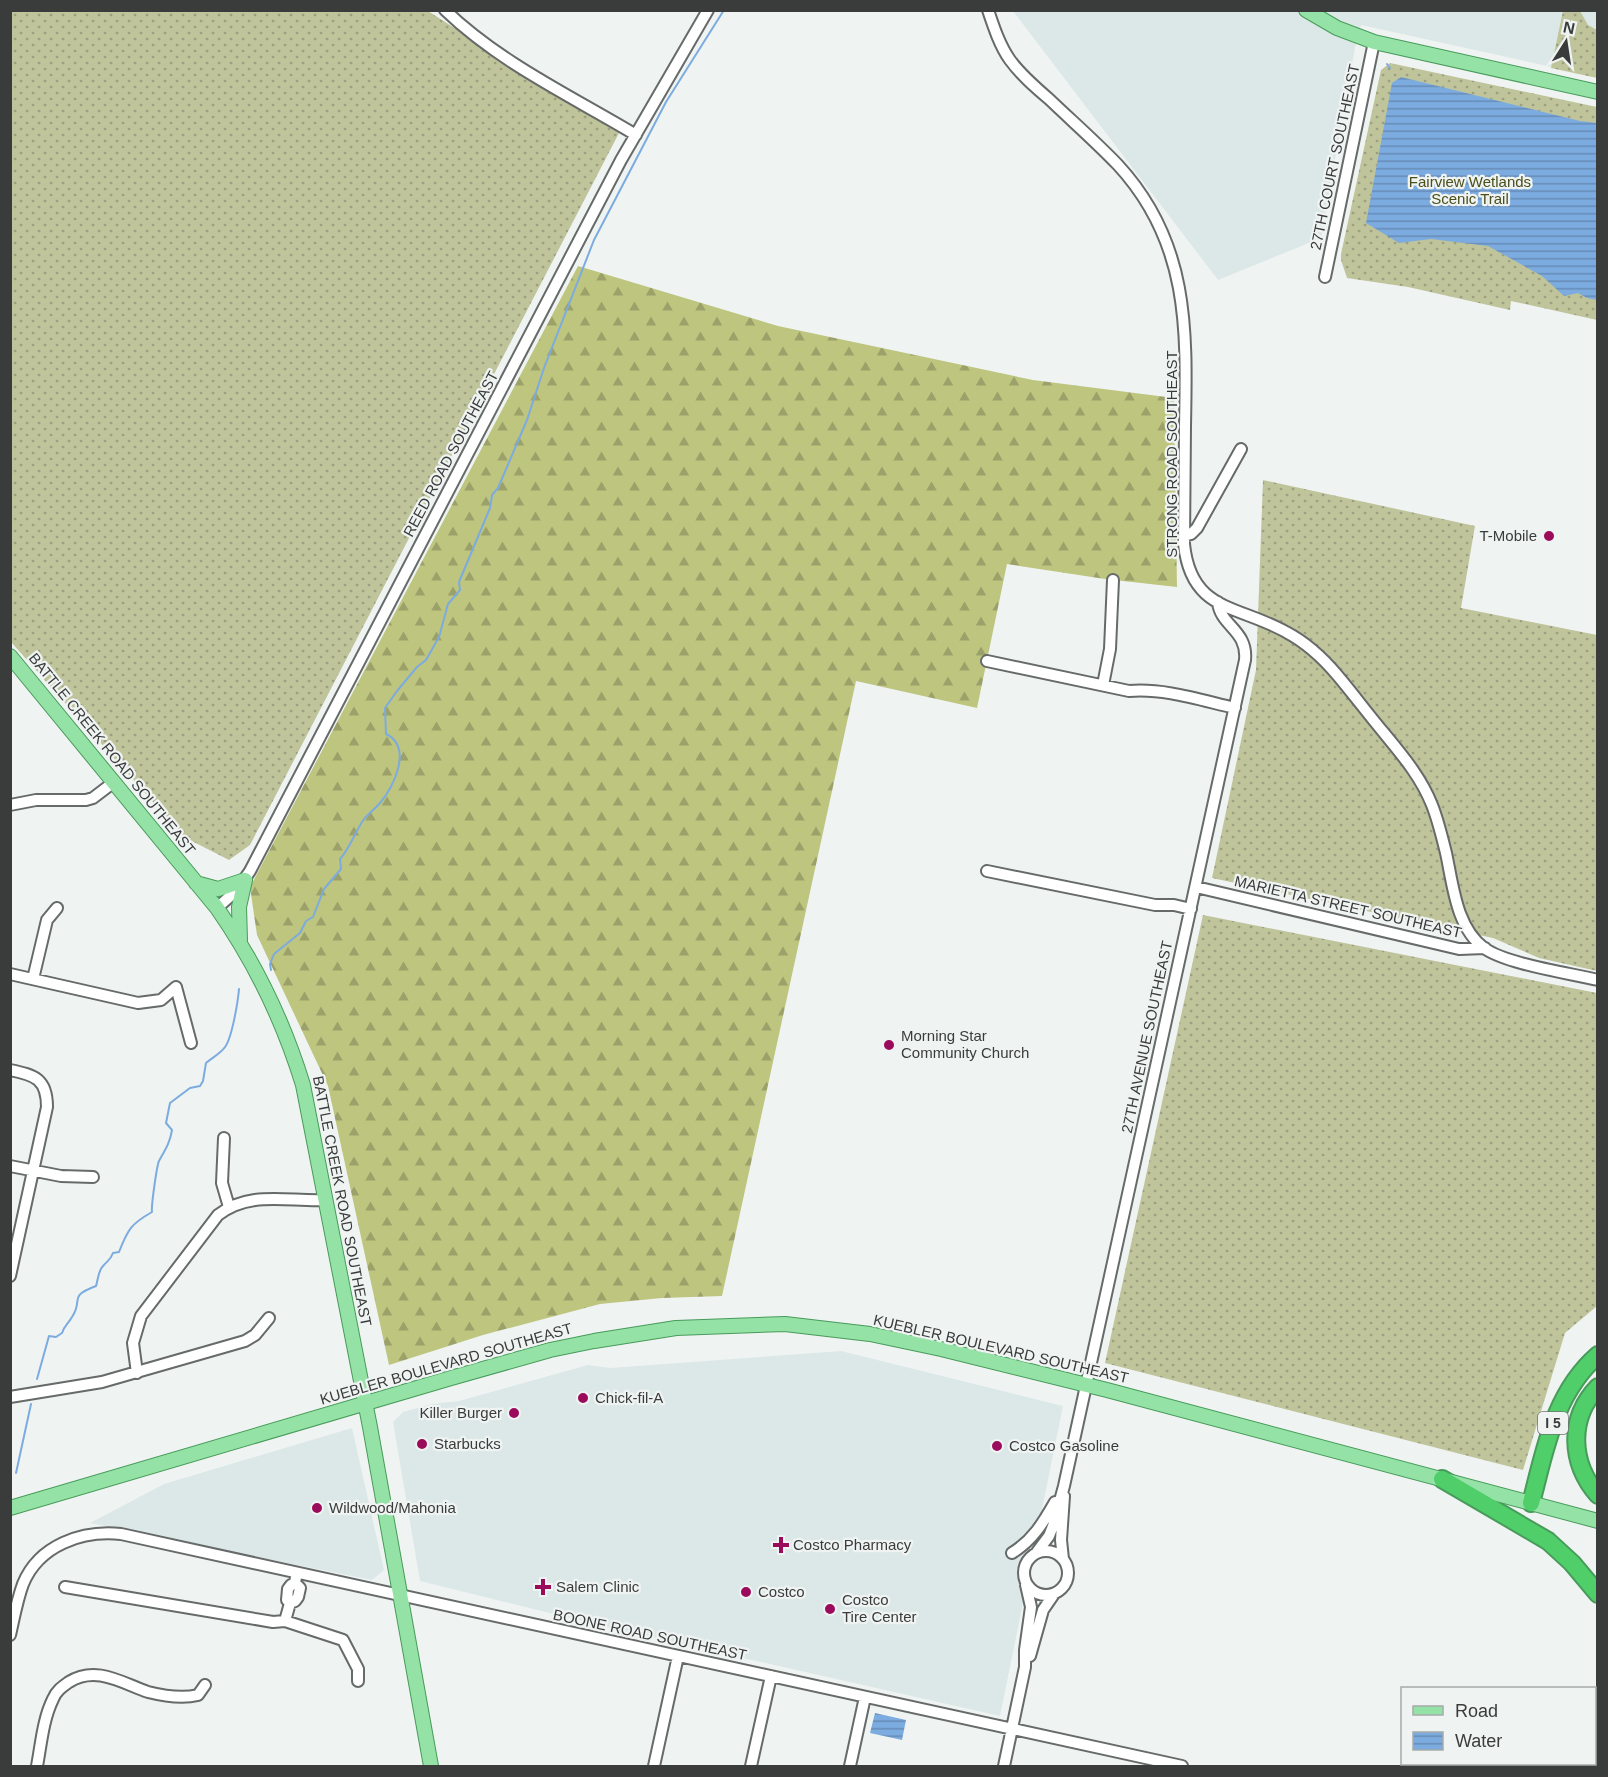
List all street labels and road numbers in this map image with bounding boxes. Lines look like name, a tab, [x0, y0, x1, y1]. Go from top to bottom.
street label: 27TH COURT SOUTHEAST	[1306, 62, 1363, 251]
street label: STRONG ROAD SOUTHEAST	[1163, 350, 1180, 558]
street label: REED ROAD SOUTHEAST	[400, 368, 501, 539]
street label: BATTLE CREEK ROAD SOUTHEAST	[26, 649, 199, 858]
street label: MARIETTA STREET SOUTHEAST	[1233, 872, 1463, 941]
street label: 27TH AVENUE SOUTHEAST	[1118, 939, 1175, 1135]
street label: BATTLE CREEK ROAD SOUTHEAST	[310, 1074, 375, 1328]
street label: KUEBLER BOULEVARD SOUTHEAST	[872, 1311, 1130, 1386]
street label: KUEBLER BOULEVARD SOUTHEAST	[318, 1319, 574, 1408]
road number: I 5	[1538, 1412, 1568, 1434]
street label: BOONE ROAD SOUTHEAST	[552, 1606, 748, 1663]

